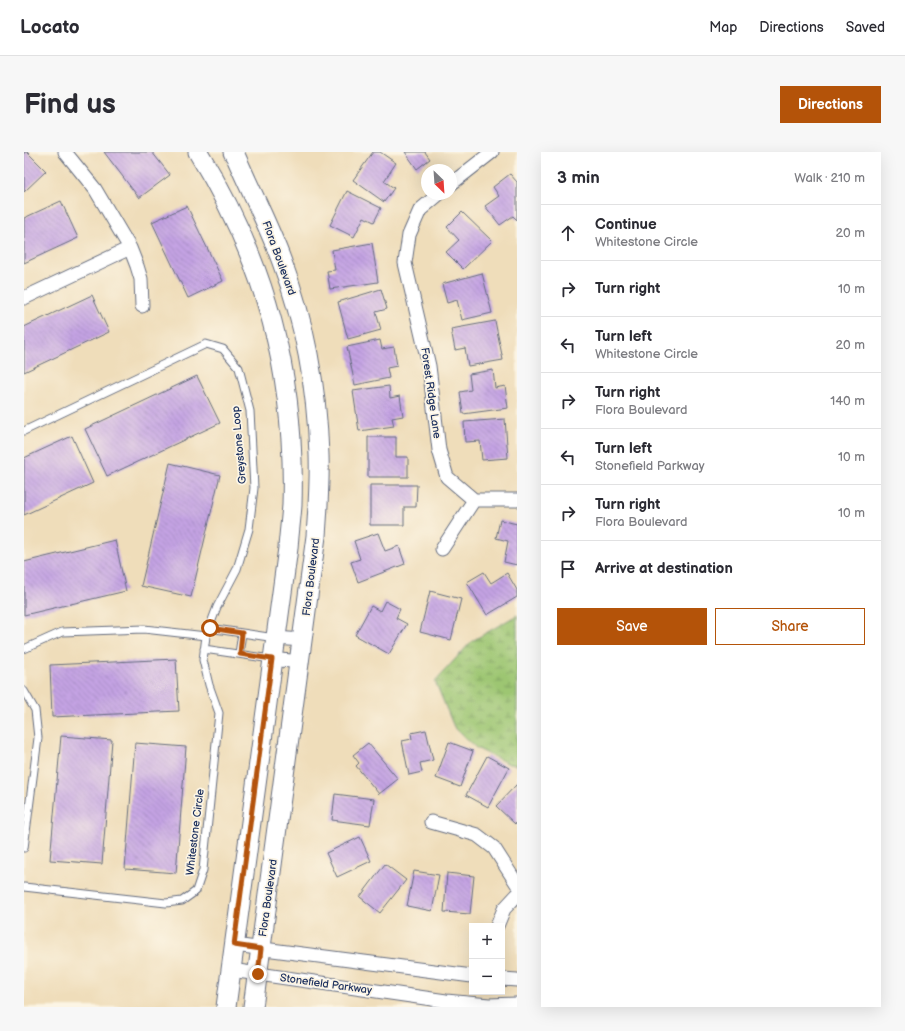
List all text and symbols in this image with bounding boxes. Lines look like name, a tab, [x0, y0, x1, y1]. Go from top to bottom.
text: Locato	[20, 16, 80, 39]
text: Map	[709, 19, 737, 36]
text: Directions	[759, 19, 824, 36]
text: Saved	[846, 19, 885, 36]
button: Directions	[780, 86, 881, 123]
text: Find us	[24, 88, 116, 121]
north arrow	[421, 164, 457, 200]
text: 3 min	[557, 168, 600, 188]
text: Walk · 210 m	[794, 170, 865, 186]
text: Continue	[595, 215, 657, 234]
street label: Flora Boulevard	[260, 219, 298, 297]
icon: ahead	[557, 222, 579, 244]
text: 20 m	[835, 225, 865, 241]
text: Whitestone Circle	[595, 234, 698, 250]
icon: right	[557, 278, 579, 300]
text: Turn right	[595, 279, 660, 298]
text: 10 m	[838, 281, 865, 297]
text: Turn left	[595, 327, 652, 346]
icon: left	[557, 334, 579, 356]
text: 20 m	[835, 337, 865, 353]
text: Whitestone Circle	[595, 346, 698, 362]
street label: Forest Ridge Lane	[418, 347, 444, 440]
text: Turn right	[595, 383, 660, 402]
icon: right	[557, 390, 579, 412]
text: 140 m	[830, 393, 865, 409]
text: Flora Boulevard	[595, 402, 687, 418]
street label: Greystone Loop	[229, 405, 249, 485]
text: Turn left	[595, 439, 652, 458]
icon: left	[557, 446, 579, 468]
text: 10 m	[838, 449, 865, 465]
text: Stonefield Parkway	[595, 458, 705, 474]
text: Turn right	[595, 495, 660, 514]
icon: right	[557, 502, 579, 524]
text: 10 m	[838, 505, 865, 521]
text: Flora Boulevard	[595, 514, 687, 530]
street label: Flora Boulevard	[300, 537, 322, 617]
icon: arrive	[557, 558, 579, 580]
text: Arrive at destination	[595, 559, 733, 578]
button: Save	[557, 608, 707, 645]
button: Share	[715, 608, 865, 645]
route start	[201, 619, 219, 637]
street label: Whitestone Circle	[183, 787, 207, 876]
street label: Flora Boulevard	[256, 858, 280, 938]
map controls	[469, 923, 505, 995]
button: +	[469, 923, 505, 959]
button: −	[469, 959, 505, 995]
route end	[249, 965, 267, 983]
street label: Stonefield Parkway	[279, 971, 373, 997]

